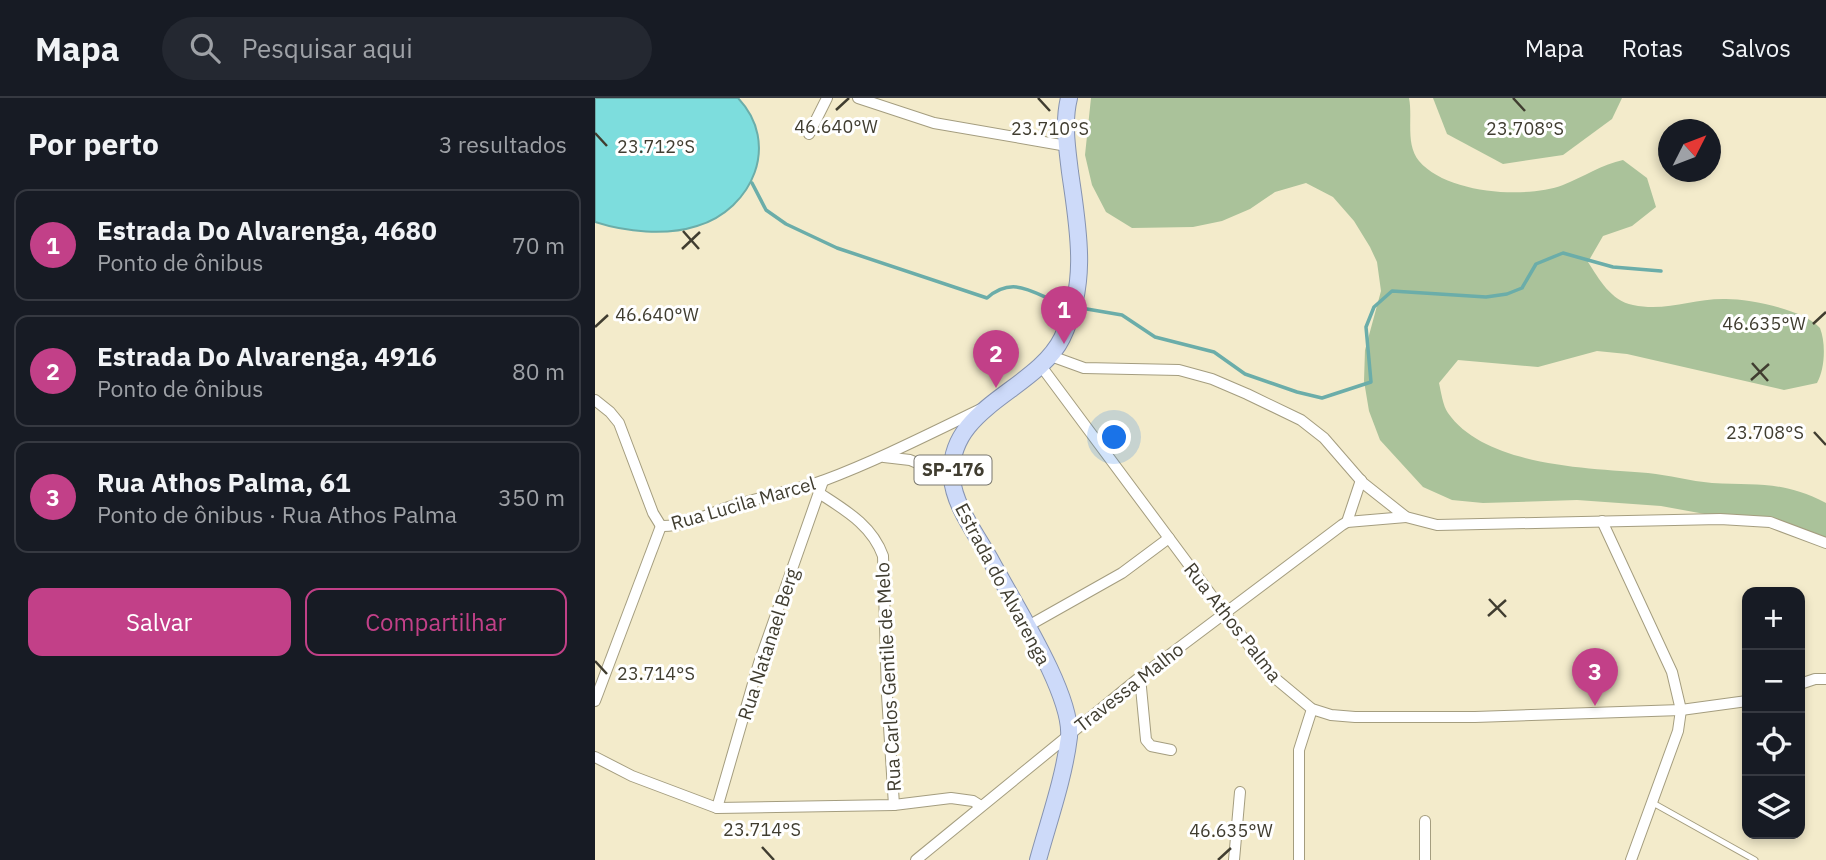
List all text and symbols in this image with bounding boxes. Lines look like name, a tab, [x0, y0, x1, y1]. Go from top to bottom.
search box	[162, 17, 652, 80]
text: Mapa	[35, 27, 120, 70]
icon: search	[186, 29, 224, 67]
text: Pesquisar aqui	[242, 31, 413, 65]
text: Mapa	[1525, 32, 1584, 64]
text: Rotas	[1622, 32, 1683, 64]
text: Salvos	[1721, 32, 1791, 64]
text: 46.640°W	[794, 115, 878, 138]
text: 23.710°S	[1011, 117, 1089, 140]
text: 23.708°S	[1486, 117, 1564, 140]
north arrow	[1658, 119, 1721, 182]
text: Por perto	[28, 124, 159, 163]
text: 3 resultados	[439, 129, 567, 159]
text: 23.712°S	[617, 135, 695, 158]
text: Estrada Do Alvarenga, 4680	[97, 213, 437, 247]
text: 1	[46, 230, 60, 260]
text: 70 m	[512, 230, 565, 260]
text: Ponto de ônibus	[97, 247, 263, 277]
pin: 1	[1041, 286, 1087, 344]
text: 46.640°W	[615, 303, 699, 326]
text: 46.635°W	[1722, 312, 1806, 335]
pin: 2	[973, 330, 1019, 388]
text: Estrada Do Alvarenga, 4916	[97, 339, 437, 373]
text: 2	[46, 356, 60, 386]
text: 80 m	[512, 356, 565, 386]
text: Ponto de ônibus	[97, 373, 263, 403]
your location	[1097, 420, 1131, 454]
text: 23.708°S	[1726, 421, 1804, 444]
road number: SP-176	[915, 456, 991, 484]
text: Rua Athos Palma, 61	[97, 465, 351, 499]
street label: Rua Lucila Marcel	[668, 471, 818, 535]
text: 3	[46, 482, 60, 512]
text: 350 m	[498, 482, 565, 512]
text: Ponto de ônibus · Rua Athos Palma	[97, 499, 457, 529]
street label: Estrada do Alvarenga	[950, 499, 1056, 669]
street label: Rua Athos Palma	[1179, 558, 1287, 686]
street label: Rua Carlos Gentile de Melo	[870, 562, 906, 792]
street label: Rua Natanael Berg	[732, 565, 804, 723]
map controls	[1742, 587, 1805, 839]
button: +	[1742, 587, 1805, 650]
button: Salvar	[28, 588, 291, 656]
button: Compartilhar	[305, 588, 567, 656]
street label: Travessa Malho	[1070, 637, 1188, 737]
pin: 3	[1572, 648, 1618, 706]
button: −	[1742, 650, 1805, 713]
text: 23.714°S	[617, 662, 695, 685]
button: locate	[1742, 713, 1805, 776]
button: layers	[1742, 776, 1805, 839]
text: 23.714°S	[723, 818, 801, 841]
text: 46.635°W	[1189, 819, 1273, 842]

